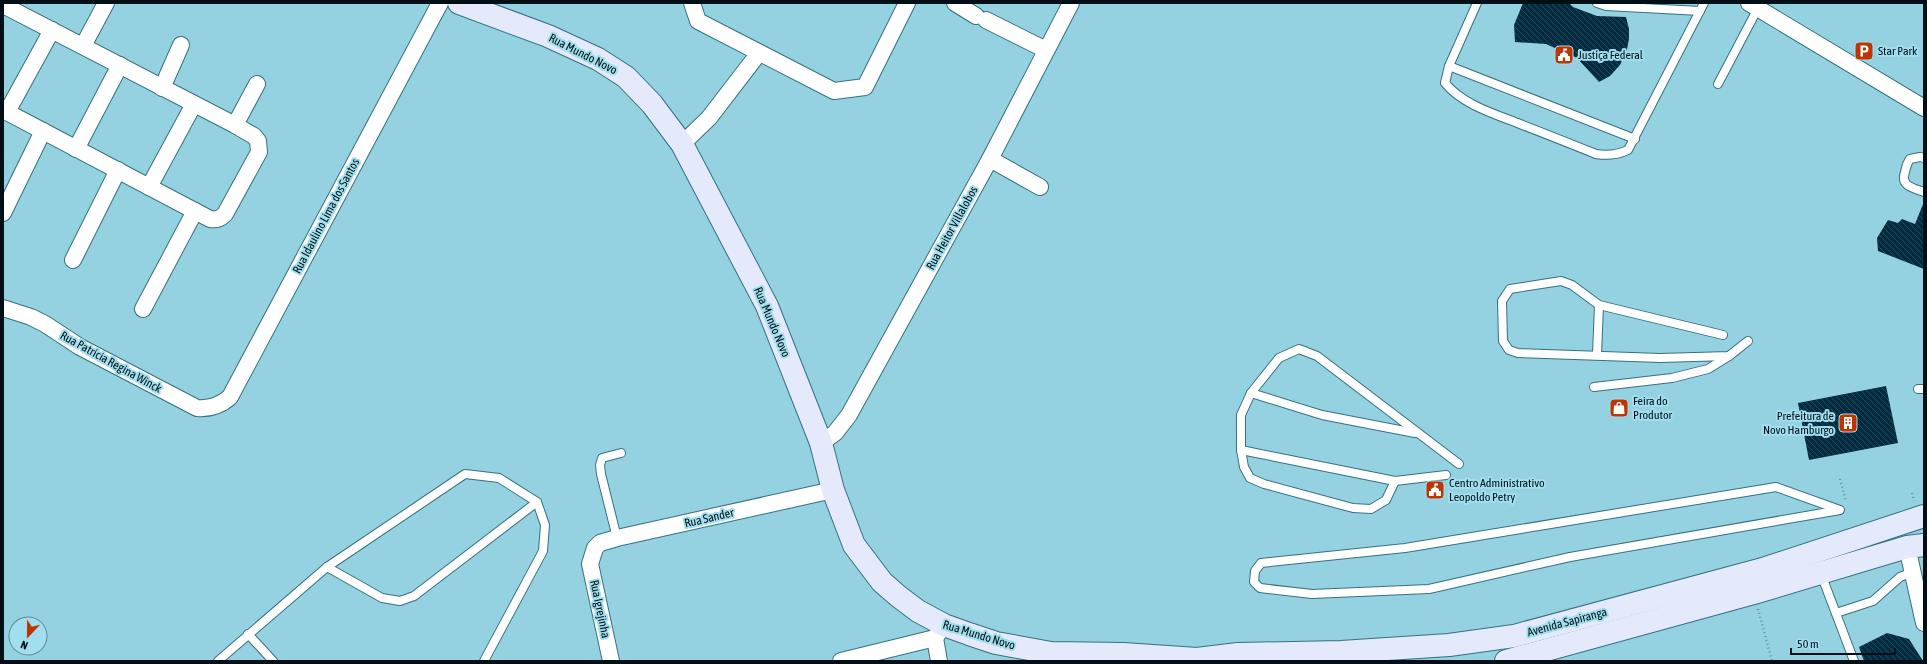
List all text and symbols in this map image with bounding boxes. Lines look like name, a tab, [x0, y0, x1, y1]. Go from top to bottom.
street label: Rua Mundo Novo	[547, 31, 620, 77]
parking icon: Star Park	[1853, 40, 1875, 62]
public building icon: Justiça Federal	[1553, 44, 1575, 66]
place label: Star Park	[1878, 44, 1918, 58]
place label: Justiça Federal	[1578, 48, 1644, 62]
street label: Rua Idaulino Lima dos Santos	[290, 156, 362, 276]
street label: Rua Heitor Villalobos	[923, 184, 981, 272]
street label: Rua Mundo Novo	[751, 285, 793, 359]
street label: Rua Patrícia Regina Winck	[58, 328, 165, 396]
place label: Feira do Produtor	[1633, 394, 1673, 422]
shop icon: Feira do Produtor	[1608, 397, 1630, 419]
place label: Prefeitura de Novo Hamburgo	[1763, 409, 1834, 437]
building icon: Prefeitura de Novo Hamburgo	[1837, 412, 1859, 434]
place label: Centro Administrativo Leopoldo Petry	[1449, 476, 1545, 504]
public building icon: Centro Administrativo Leopoldo Petry	[1424, 479, 1446, 501]
street label: Rua Sander	[683, 505, 735, 530]
street label: Rua Igrejinha	[587, 579, 613, 639]
street label: Avenida Sapiranga	[1526, 605, 1608, 639]
north arrow	[8, 616, 48, 656]
street label: Rua Mundo Novo	[941, 617, 1017, 653]
scale bar	[1791, 630, 1895, 656]
text: 50 m	[1797, 637, 1819, 651]
text: N	[19, 638, 30, 652]

